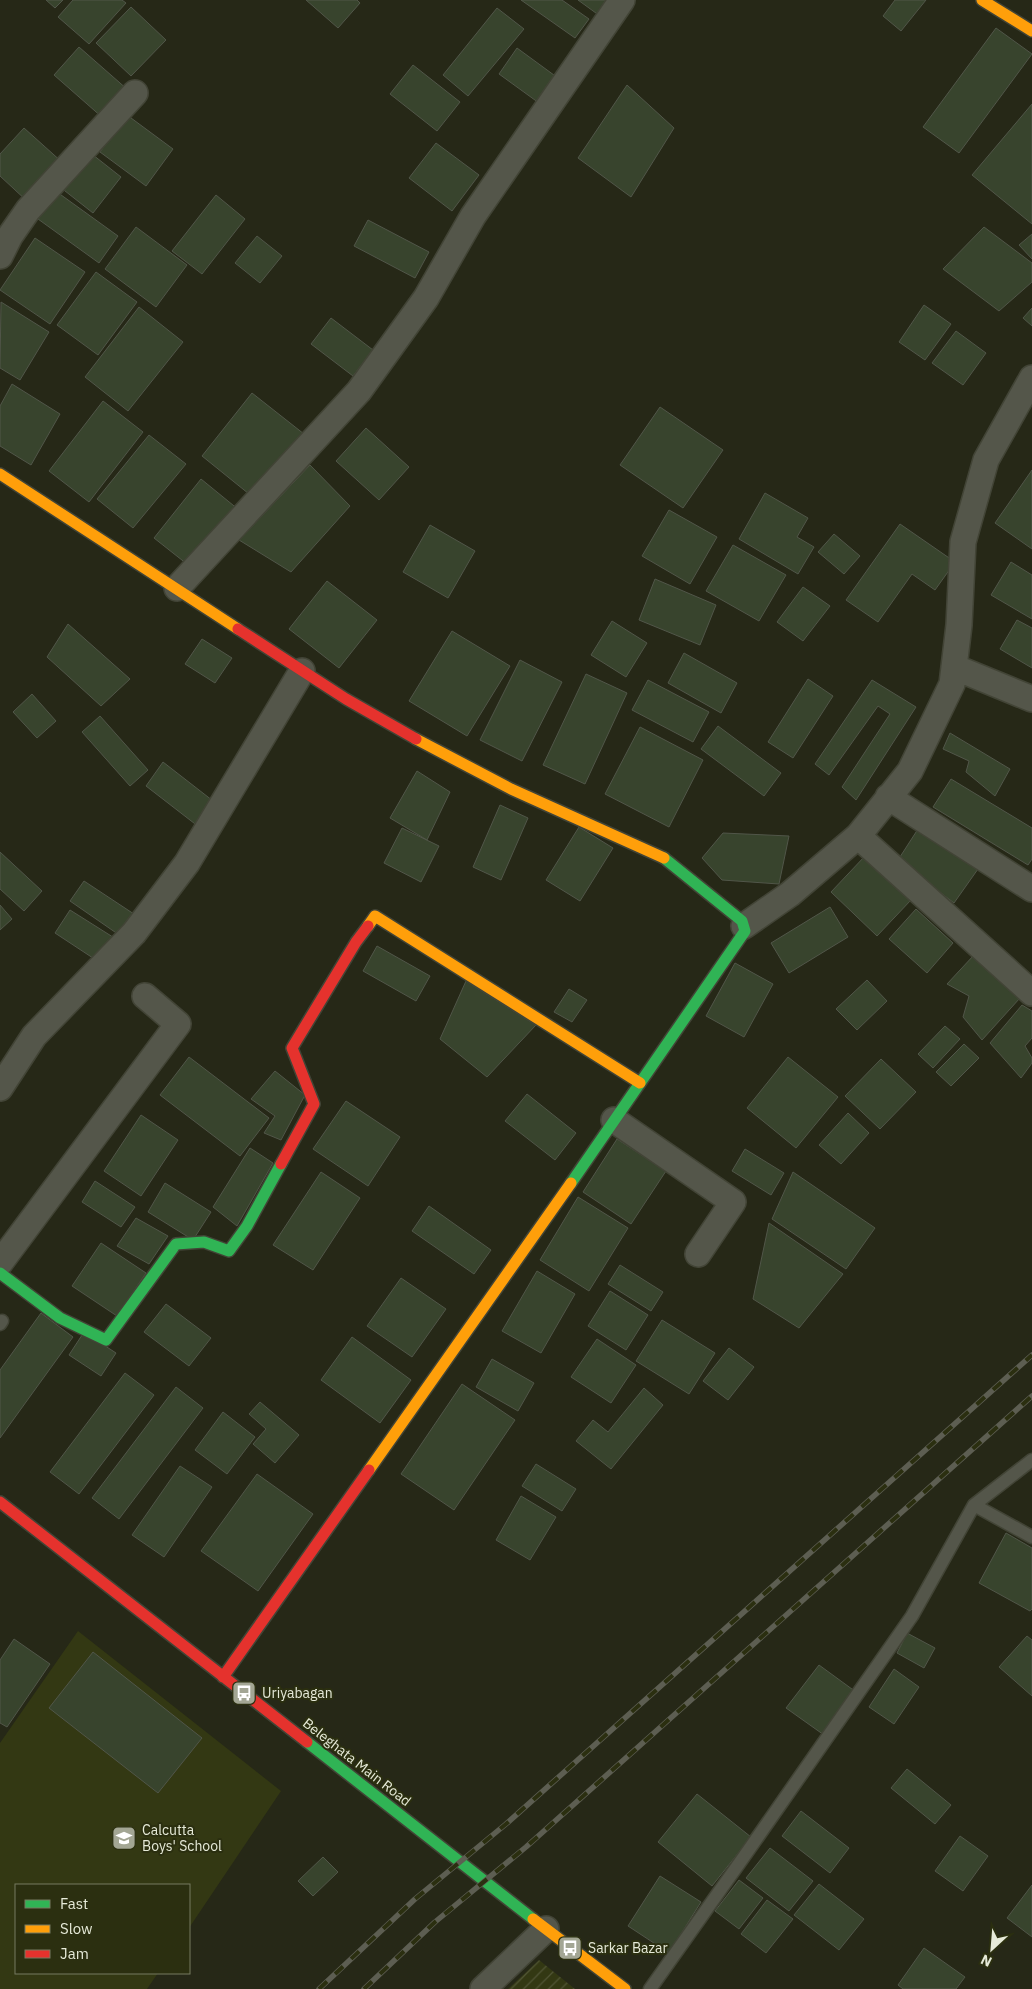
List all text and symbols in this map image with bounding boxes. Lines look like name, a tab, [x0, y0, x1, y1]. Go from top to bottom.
bus stop icon: Uriyabagan	[231, 1680, 257, 1706]
place label: Uriyabagan	[262, 1684, 333, 1702]
street label: Beleghata Main Road	[299, 1714, 415, 1810]
place label: Calcutta Boys' School	[142, 1821, 222, 1855]
school or university icon: Calcutta Boys' School	[111, 1825, 137, 1851]
legend	[15, 1884, 190, 1974]
text: Fast	[60, 1894, 88, 1913]
text: Slow	[60, 1919, 93, 1938]
north arrow	[967, 1924, 1017, 1974]
bus stop icon: Sarkar Bazar	[557, 1935, 583, 1961]
place label: Sarkar Bazar	[588, 1939, 668, 1957]
text: Jam	[60, 1944, 89, 1963]
text: N	[978, 1950, 995, 1971]

